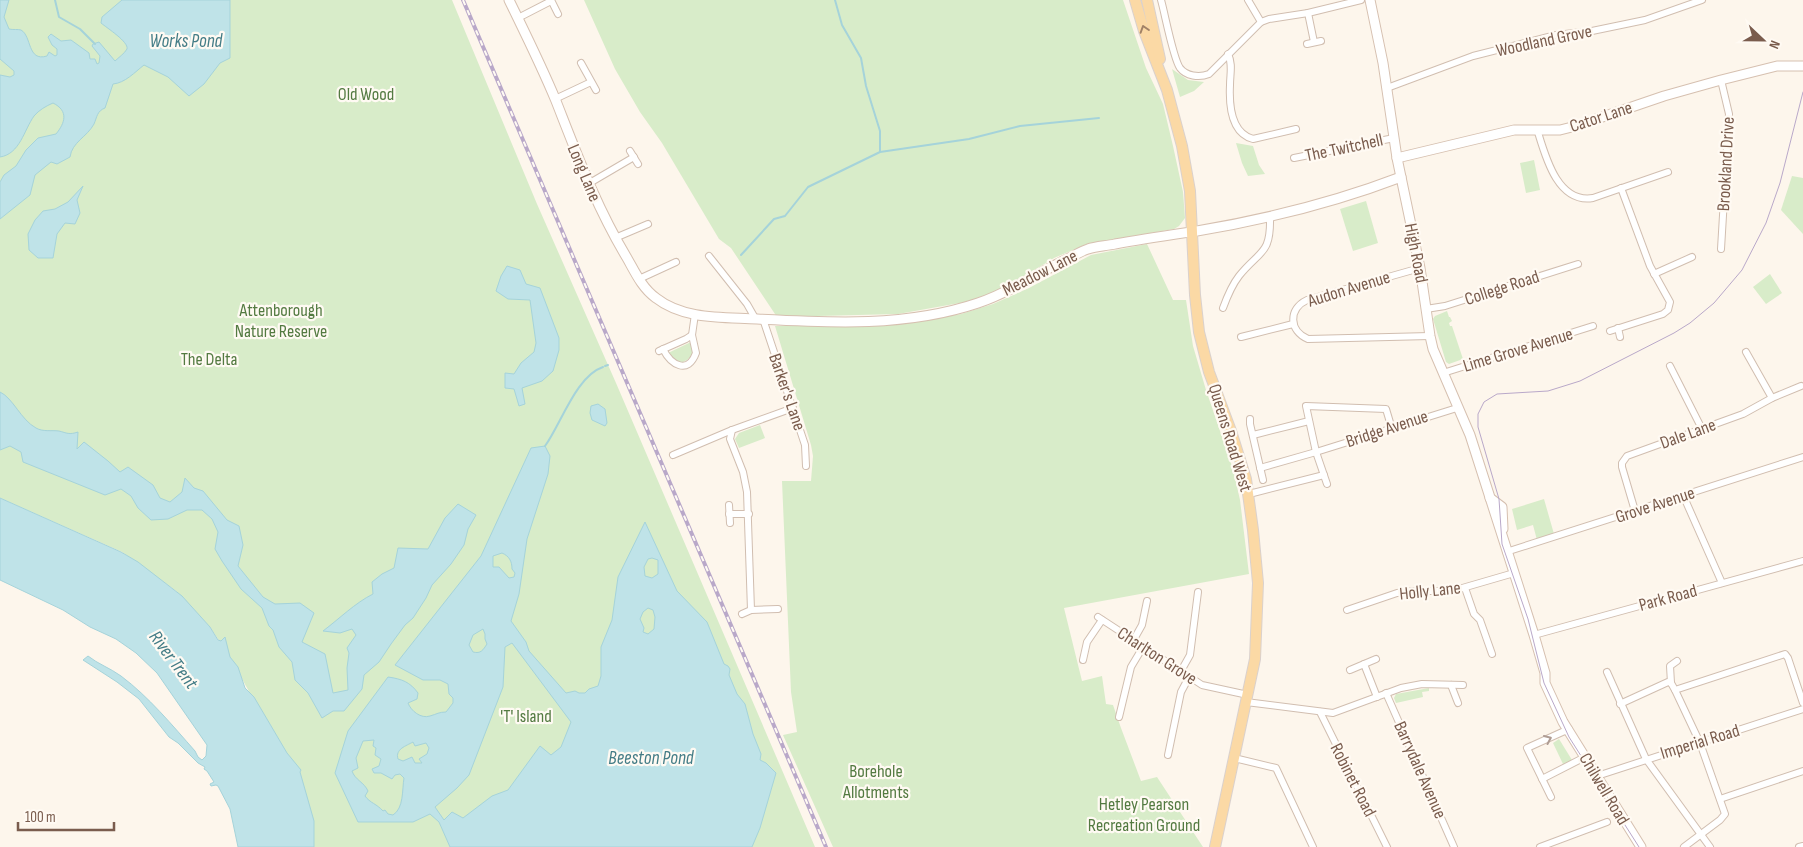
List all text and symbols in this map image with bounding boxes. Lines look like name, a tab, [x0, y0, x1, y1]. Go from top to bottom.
north arrow	[1738, 15, 1788, 65]
street label: Woodland Grove	[1494, 21, 1594, 61]
one-way arrow	[1140, 25, 1150, 33]
water label: Works Pond	[150, 30, 224, 53]
text: N	[1765, 38, 1784, 51]
park label: Old Wood	[338, 84, 394, 105]
street label: Cator Lane	[1567, 97, 1635, 137]
street label: Brookland Drive	[1713, 116, 1739, 212]
street label: The Twitchell	[1303, 130, 1385, 166]
street label: Long Lane	[563, 141, 605, 205]
street label: High Road	[1400, 221, 1432, 285]
street label: Meadow Lane	[999, 245, 1081, 301]
street label: College Road	[1462, 266, 1542, 310]
street label: Audon Avenue	[1304, 267, 1393, 312]
park label: Attenborough Nature Reserve	[235, 300, 327, 342]
street label: Lime Grove Avenue	[1461, 323, 1575, 377]
park label: The Delta	[181, 349, 237, 370]
street label: Barker's Lane	[764, 351, 810, 433]
street label: Queens Road West	[1204, 382, 1256, 495]
street label: Bridge Avenue	[1343, 406, 1431, 452]
street label: Dale Lane	[1657, 414, 1719, 454]
street label: Grove Avenue	[1613, 482, 1697, 528]
street label: Holly Lane	[1398, 577, 1462, 605]
street label: Park Road	[1637, 580, 1699, 616]
street label: Charlton Grove	[1113, 623, 1201, 689]
water label: River Trent	[144, 626, 203, 695]
park label: 'T' Island	[500, 706, 552, 727]
street label: Barrydale Avenue	[1389, 718, 1451, 822]
street label: Imperial Road	[1658, 720, 1742, 764]
one-way arrow	[1543, 734, 1552, 745]
street label: Robinet Road	[1326, 740, 1380, 820]
water label: Beeston Pond	[608, 747, 695, 770]
street label: Chilwell Road	[1574, 749, 1634, 829]
park label: Borehole Allotments	[842, 761, 909, 803]
park label: Hetley Pearson Recreation Ground	[1088, 794, 1200, 836]
scale bar	[18, 800, 114, 832]
text: 100 m	[25, 808, 56, 827]

